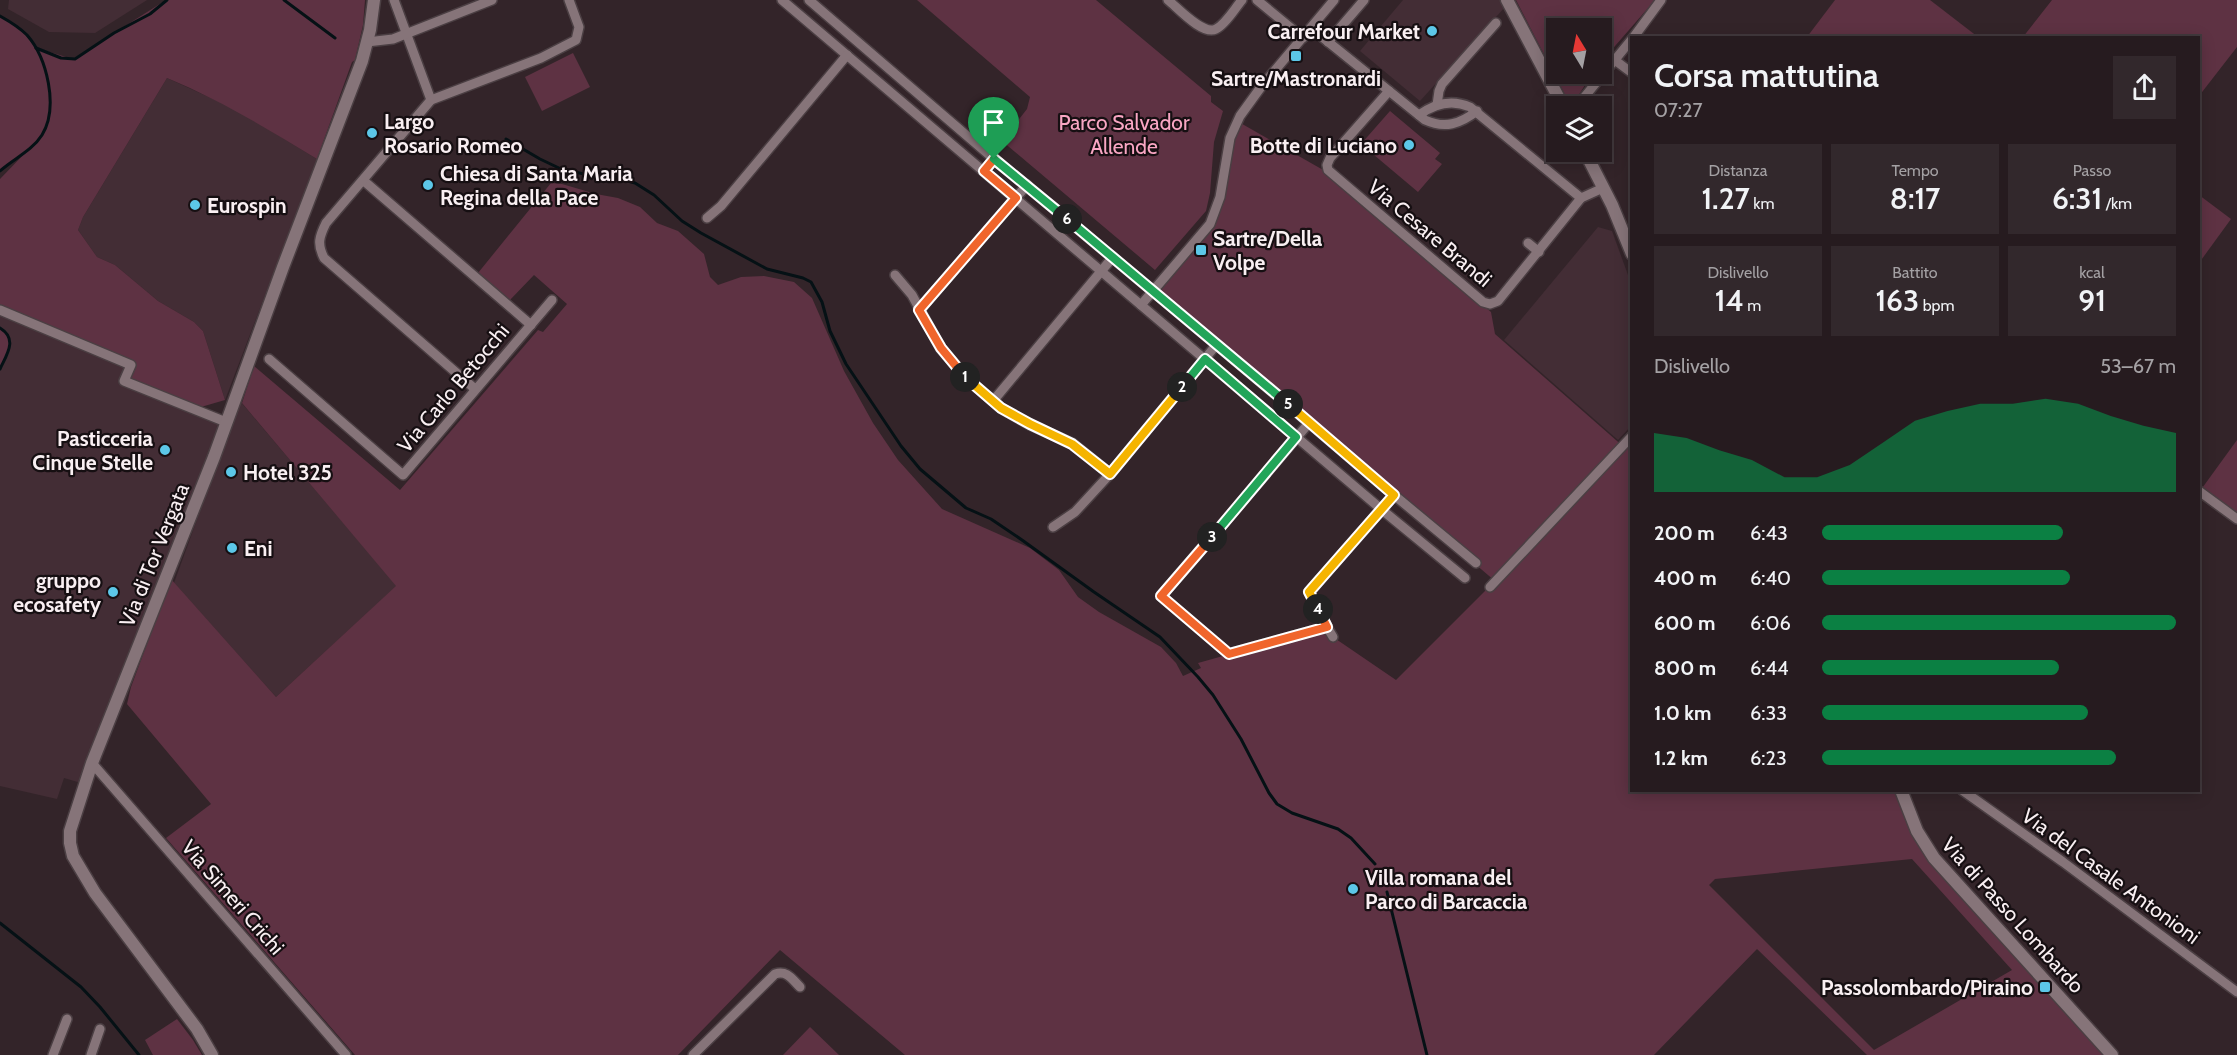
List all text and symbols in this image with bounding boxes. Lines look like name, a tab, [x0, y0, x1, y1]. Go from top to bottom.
north arrow	[1546, 18, 1612, 84]
map controls	[1546, 18, 1612, 162]
place label: Carrefour Market	[1267, 19, 1420, 44]
marker: Carrefour Market	[1425, 24, 1439, 38]
marker: Sartre/Mastronardi	[1289, 49, 1303, 63]
text: Corsa mattutina	[1654, 55, 1879, 95]
button: share	[2113, 56, 2176, 119]
place label: Sartre/Mastronardi	[1211, 66, 1381, 91]
button: layers	[1546, 96, 1612, 162]
pin	[968, 97, 1019, 159]
text: 07:27	[1654, 98, 1703, 122]
icon: arrive	[977, 106, 1010, 139]
place label: Largo Rosario Romeo	[384, 109, 523, 158]
park label: Parco Salvador Allende	[1058, 110, 1190, 159]
marker: Largo Rosario Romeo	[365, 126, 379, 140]
place label: Botte di Luciano	[1250, 133, 1397, 158]
marker: Botte di Luciano	[1402, 138, 1416, 152]
place label: Chiesa di Santa Maria Regina della Pace	[440, 161, 633, 210]
text: Distanza	[1709, 161, 1767, 180]
text: Tempo	[1891, 161, 1939, 180]
text: Passo	[2073, 161, 2111, 180]
street label: Via Cesare Brandi	[1363, 174, 1497, 292]
marker: Chiesa di Santa Maria Regina della Pace	[421, 178, 435, 192]
text: 1.27	[1702, 180, 1750, 217]
text: 8:17	[1890, 180, 1940, 217]
text: 6:31	[2052, 180, 2102, 217]
place label: Eurospin	[207, 193, 287, 218]
text: km	[1750, 194, 1774, 213]
text: /km	[2102, 194, 2132, 213]
marker: Eurospin	[188, 198, 202, 212]
pin: 6	[1052, 204, 1082, 234]
text: 6	[1063, 209, 1072, 228]
place label: Sartre/Della Volpe	[1213, 226, 1323, 275]
marker: Sartre/Della Volpe	[1194, 243, 1208, 257]
text: Dislivello	[1708, 263, 1768, 282]
text: Battito	[1892, 263, 1938, 282]
text: kcal	[2079, 263, 2105, 282]
text: 14	[1715, 282, 1744, 319]
text: 163	[1875, 282, 1919, 319]
text: 91	[2078, 282, 2106, 319]
text: m	[1744, 296, 1761, 315]
text: bpm	[1919, 296, 1955, 315]
street label: Via Carlo Betocchi	[392, 319, 514, 457]
text: Dislivello	[1654, 354, 1730, 378]
text: 53–67 m	[2100, 354, 2176, 378]
pin: 1	[950, 362, 980, 392]
text: 1	[962, 367, 968, 386]
pin: 2	[1167, 372, 1197, 402]
text: 2	[1178, 377, 1186, 396]
pin: 5	[1273, 389, 1303, 419]
text: 5	[1284, 394, 1292, 413]
place label: Pasticceria Cinque Stelle	[32, 426, 154, 475]
marker: Pasticceria Cinque Stelle	[158, 443, 172, 457]
place label: Hotel 325	[243, 460, 332, 485]
marker: Hotel 325	[224, 465, 238, 479]
street label: Via di Tor Vergata	[114, 480, 194, 630]
text: 200 m	[1654, 521, 1715, 545]
text: 6:43	[1750, 521, 1788, 545]
pin: 3	[1197, 522, 1227, 552]
text: 3	[1208, 527, 1216, 546]
place label: Eni	[244, 536, 272, 561]
marker: Eni	[225, 541, 239, 555]
text: 400 m	[1654, 566, 1717, 590]
text: 6:40	[1750, 566, 1791, 590]
place label: gruppo ecosafety	[13, 568, 102, 617]
marker: gruppo ecosafety	[106, 585, 120, 599]
pin: 4	[1303, 594, 1333, 624]
text: 4	[1313, 599, 1323, 618]
text: 600 m	[1654, 611, 1715, 635]
text: 6:06	[1750, 611, 1791, 635]
text: 800 m	[1654, 656, 1716, 680]
text: 6:44	[1750, 656, 1789, 680]
text: 1.0 km	[1654, 701, 1711, 725]
text: 6:33	[1750, 701, 1787, 725]
text: 1.2 km	[1654, 746, 1708, 770]
text: 6:23	[1750, 746, 1787, 770]
street label: Via del Casale Antonioni	[2017, 803, 2205, 949]
street label: Via di Passo Lombardo	[1937, 832, 2089, 998]
street label: Via Simeri Crichi	[176, 835, 290, 959]
place label: Villa romana del Parco di Barcaccia	[1365, 865, 1528, 914]
marker: Villa romana del Parco di Barcaccia	[1346, 882, 1360, 896]
place label: Passolombardo/Piraino	[1821, 975, 2033, 1000]
marker: Passolombardo/Piraino	[2038, 980, 2052, 994]

